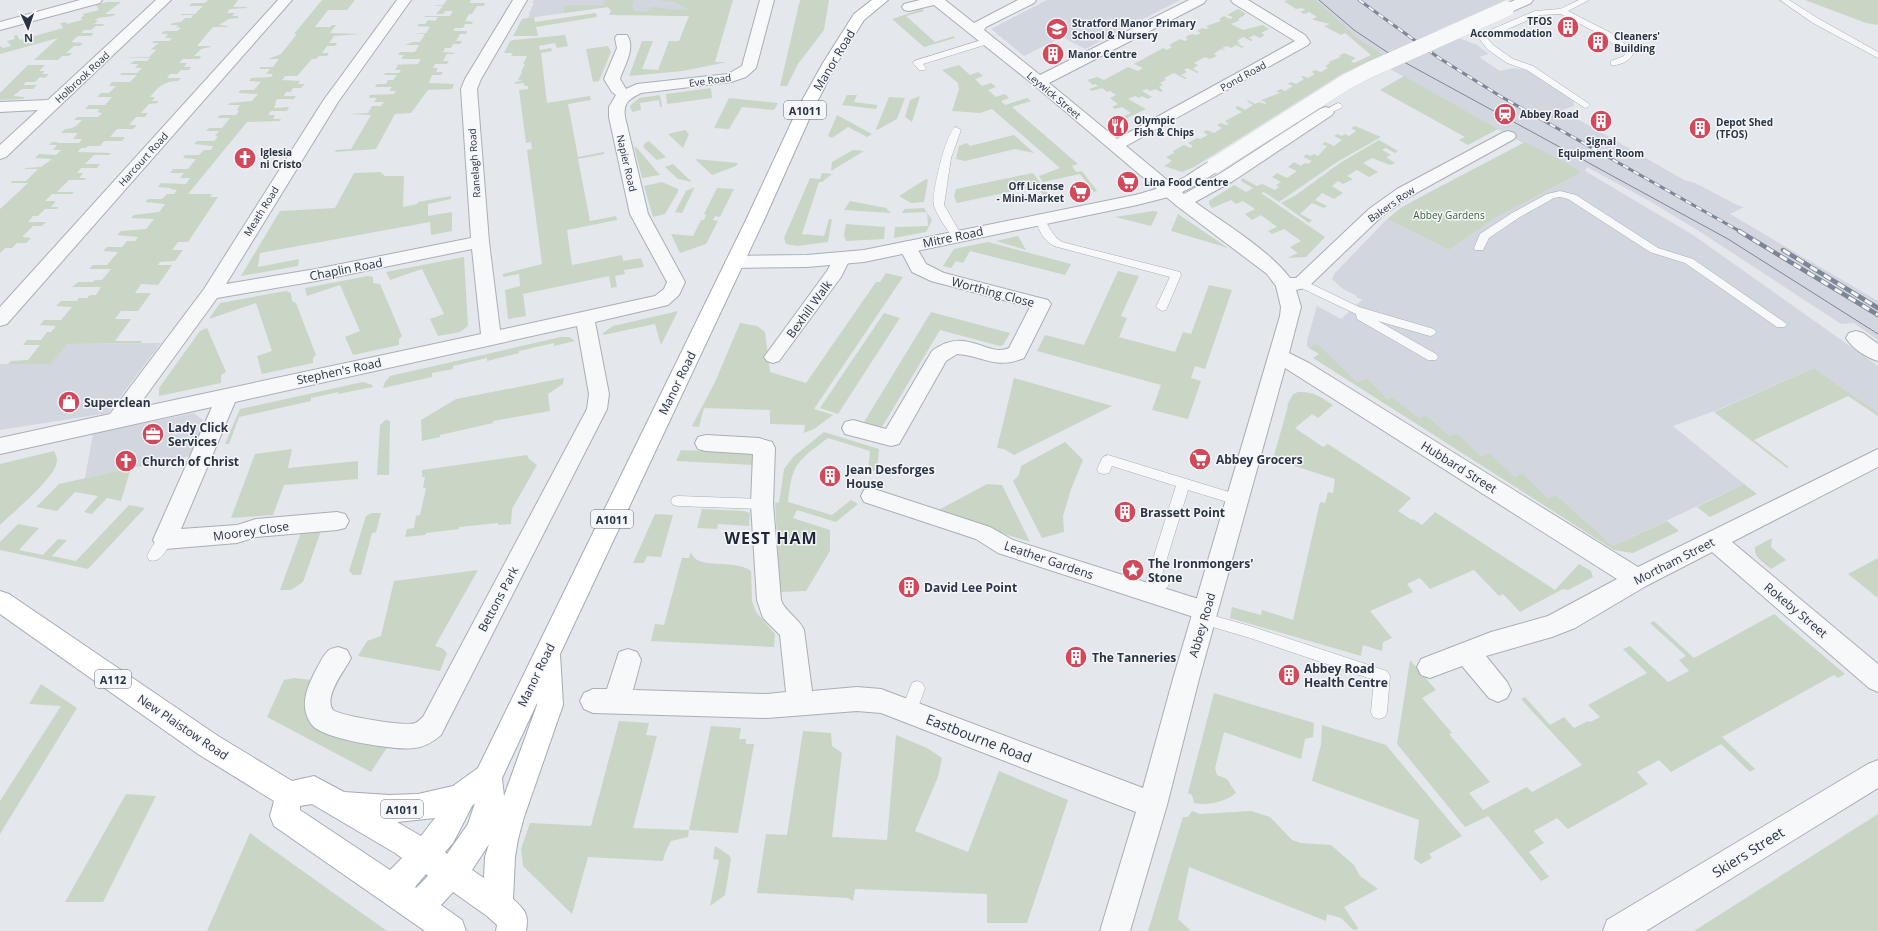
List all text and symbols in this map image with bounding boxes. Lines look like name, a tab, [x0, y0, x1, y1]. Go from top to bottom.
north arrow	[8, 8, 48, 48]
place label: TFOS Accommodation	[1470, 14, 1552, 40]
building icon: TFOS Accommodation	[1555, 14, 1581, 40]
school or university icon: Stratford Manor Primary School & Nursery	[1044, 16, 1070, 42]
place label: Stratford Manor Primary School & Nursery	[1072, 16, 1196, 42]
street label: Manor Road	[809, 26, 859, 94]
building icon: Cleaners' Building	[1585, 29, 1611, 55]
place label: Cleaners' Building	[1614, 29, 1660, 55]
text: N	[24, 31, 33, 46]
building icon: Manor Centre	[1040, 41, 1066, 67]
place label: Manor Centre	[1068, 47, 1137, 61]
street label: Holbrook Road	[52, 48, 112, 106]
street label: Pond Road	[1217, 58, 1269, 94]
street label: Leywick Street	[1024, 68, 1084, 122]
street label: Eve Road	[688, 70, 732, 90]
road number: A1011	[784, 101, 826, 119]
station icon: Abbey Road	[1492, 101, 1518, 127]
place label: Abbey Road	[1520, 107, 1579, 121]
building icon: Signal Equipment Room	[1588, 108, 1614, 134]
restaurant icon: Olympic Fish & Chips	[1105, 113, 1131, 139]
place label: Olympic Fish & Chips	[1134, 113, 1194, 139]
building icon: Depot Shed (TFOS)	[1687, 115, 1713, 141]
place label: Depot Shed (TFOS)	[1716, 115, 1773, 141]
street label: Ranelagh Road	[465, 128, 483, 198]
street label: Harcourt Road	[115, 129, 171, 189]
street label: Napier Road	[614, 133, 640, 193]
place label: Signal Equipment Room	[1558, 134, 1644, 160]
church icon: Iglesia ni Cristo	[232, 145, 258, 171]
place label: Iglesia ni Cristo	[260, 145, 302, 171]
supermarket icon: Lina Food Centre	[1115, 169, 1141, 195]
place label: Lina Food Centre	[1144, 175, 1228, 189]
place label: Off License - Mini-Market	[996, 179, 1065, 205]
supermarket icon: Off License - Mini-Market	[1067, 179, 1093, 205]
street label: Meath Road	[240, 183, 282, 239]
street label: Bakers Row	[1365, 183, 1417, 225]
park label: Abbey Gardens	[1413, 208, 1485, 222]
street label: Mitre Road	[921, 222, 985, 252]
street label: Chaplin Road	[308, 254, 384, 284]
street label: Worthing Close	[950, 273, 1037, 311]
street label: Bexhill Walk	[782, 276, 836, 341]
street label: Manor Road	[654, 348, 700, 418]
street label: Stephen's Road	[295, 354, 383, 388]
shop icon: Superclean	[56, 389, 82, 415]
place label: Superclean	[84, 394, 151, 411]
place label: Lady Click Services	[168, 419, 229, 450]
office icon: Lady Click Services	[140, 421, 166, 447]
street label: Hubbard Street	[1418, 437, 1500, 497]
supermarket icon: Abbey Grocers	[1187, 446, 1213, 472]
church icon: Church of Christ	[113, 448, 139, 474]
place label: Abbey Grocers	[1216, 451, 1303, 468]
place label: Church of Christ	[142, 453, 239, 470]
place label: Jean Desforges House	[845, 461, 935, 492]
building icon: Jean Desforges House	[817, 463, 843, 489]
building icon: Brassett Point	[1112, 499, 1138, 525]
place label: Brassett Point	[1140, 504, 1225, 521]
road number: A1011	[591, 510, 633, 528]
street label: Moorey Close	[212, 517, 290, 545]
district label: WEST HAM	[724, 527, 818, 549]
street label: Mortham Street	[1631, 533, 1717, 589]
street label: Leather Gardens	[1002, 537, 1096, 583]
place label: The Ironmongers' Stone	[1148, 555, 1253, 586]
place icon: The Ironmongers' Stone	[1120, 557, 1146, 583]
street label: Bettons Park	[474, 563, 523, 635]
building icon: David Lee Point	[896, 574, 922, 600]
place label: David Lee Point	[924, 579, 1017, 596]
street label: Rokeby Street	[1761, 579, 1831, 641]
street label: Abbey Road	[1185, 591, 1219, 659]
street label: Manor Road	[513, 640, 559, 710]
building icon: The Tanneries	[1063, 644, 1089, 670]
place label: The Tanneries	[1092, 649, 1176, 666]
place label: Abbey Road Health Centre	[1304, 660, 1388, 691]
building icon: Abbey Road Health Centre	[1276, 662, 1302, 688]
road number: A112	[95, 670, 131, 688]
street label: New Plaistow Road	[134, 690, 232, 764]
street label: Eastbourne Road	[923, 709, 1035, 767]
road number: A1011	[381, 800, 423, 818]
street label: Skiers Street	[1708, 822, 1788, 882]

